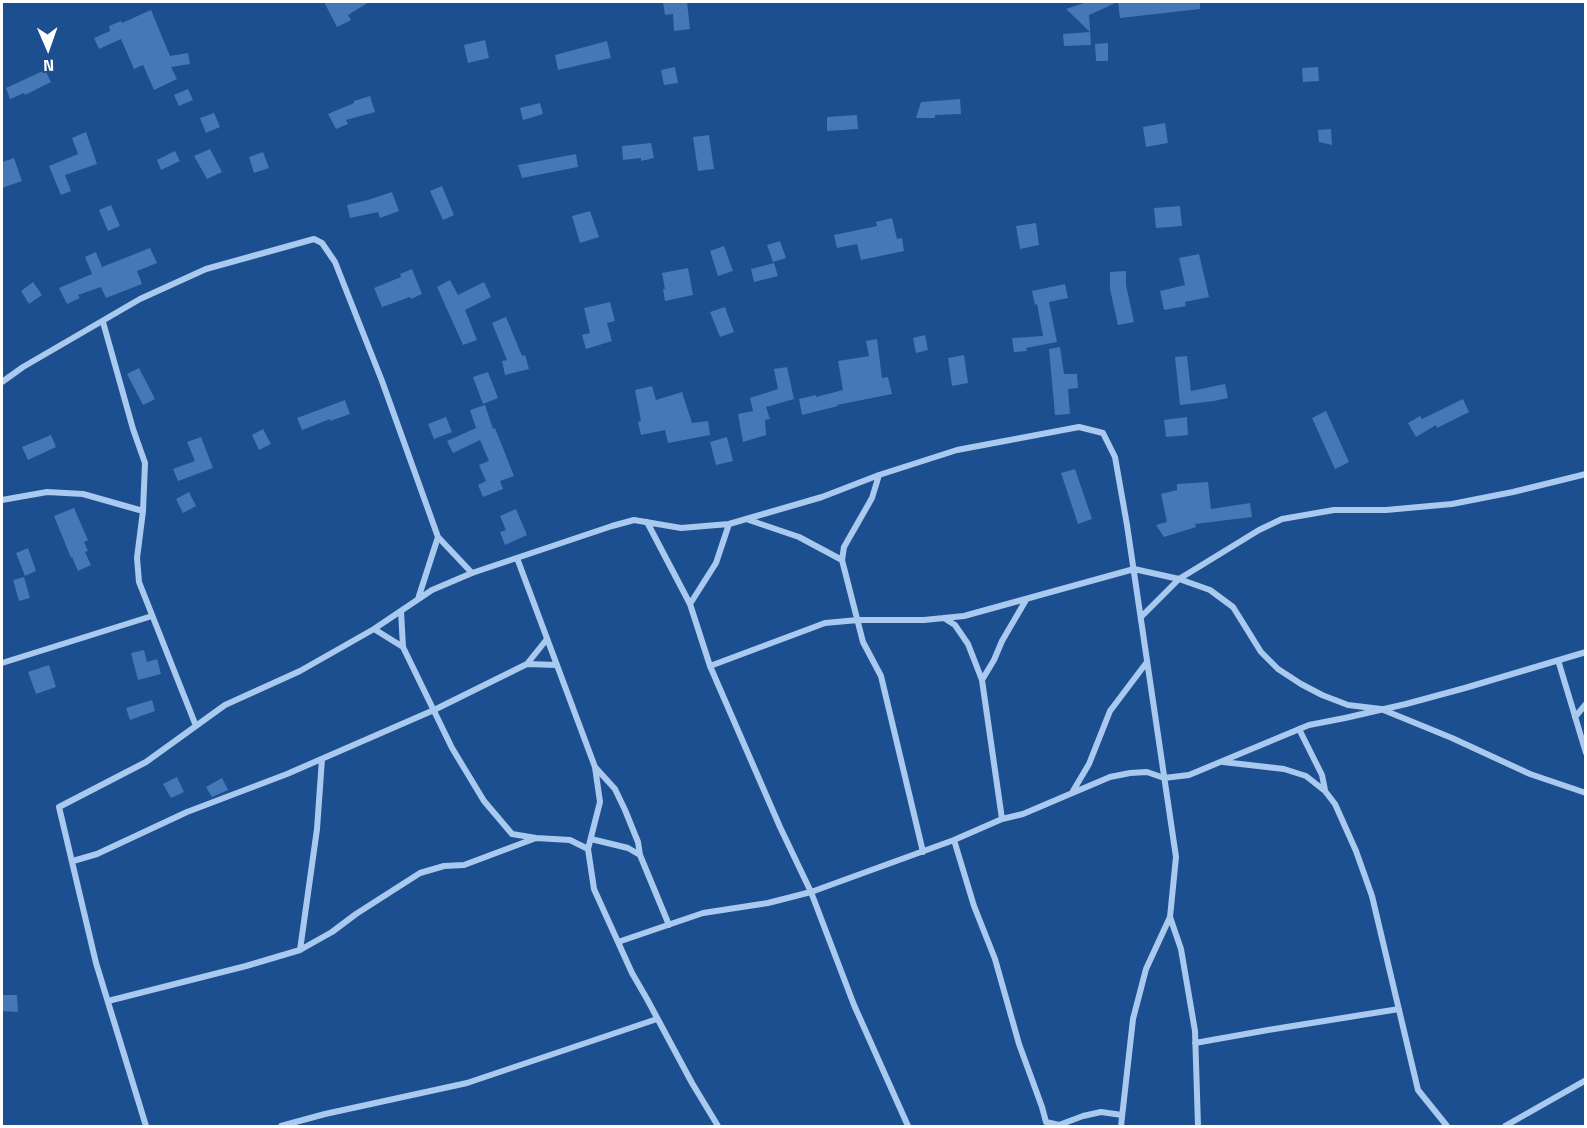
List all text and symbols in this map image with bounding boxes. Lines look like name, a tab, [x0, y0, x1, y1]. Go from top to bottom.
north arrow	[18, 18, 78, 78]
text: N	[43, 54, 55, 78]

